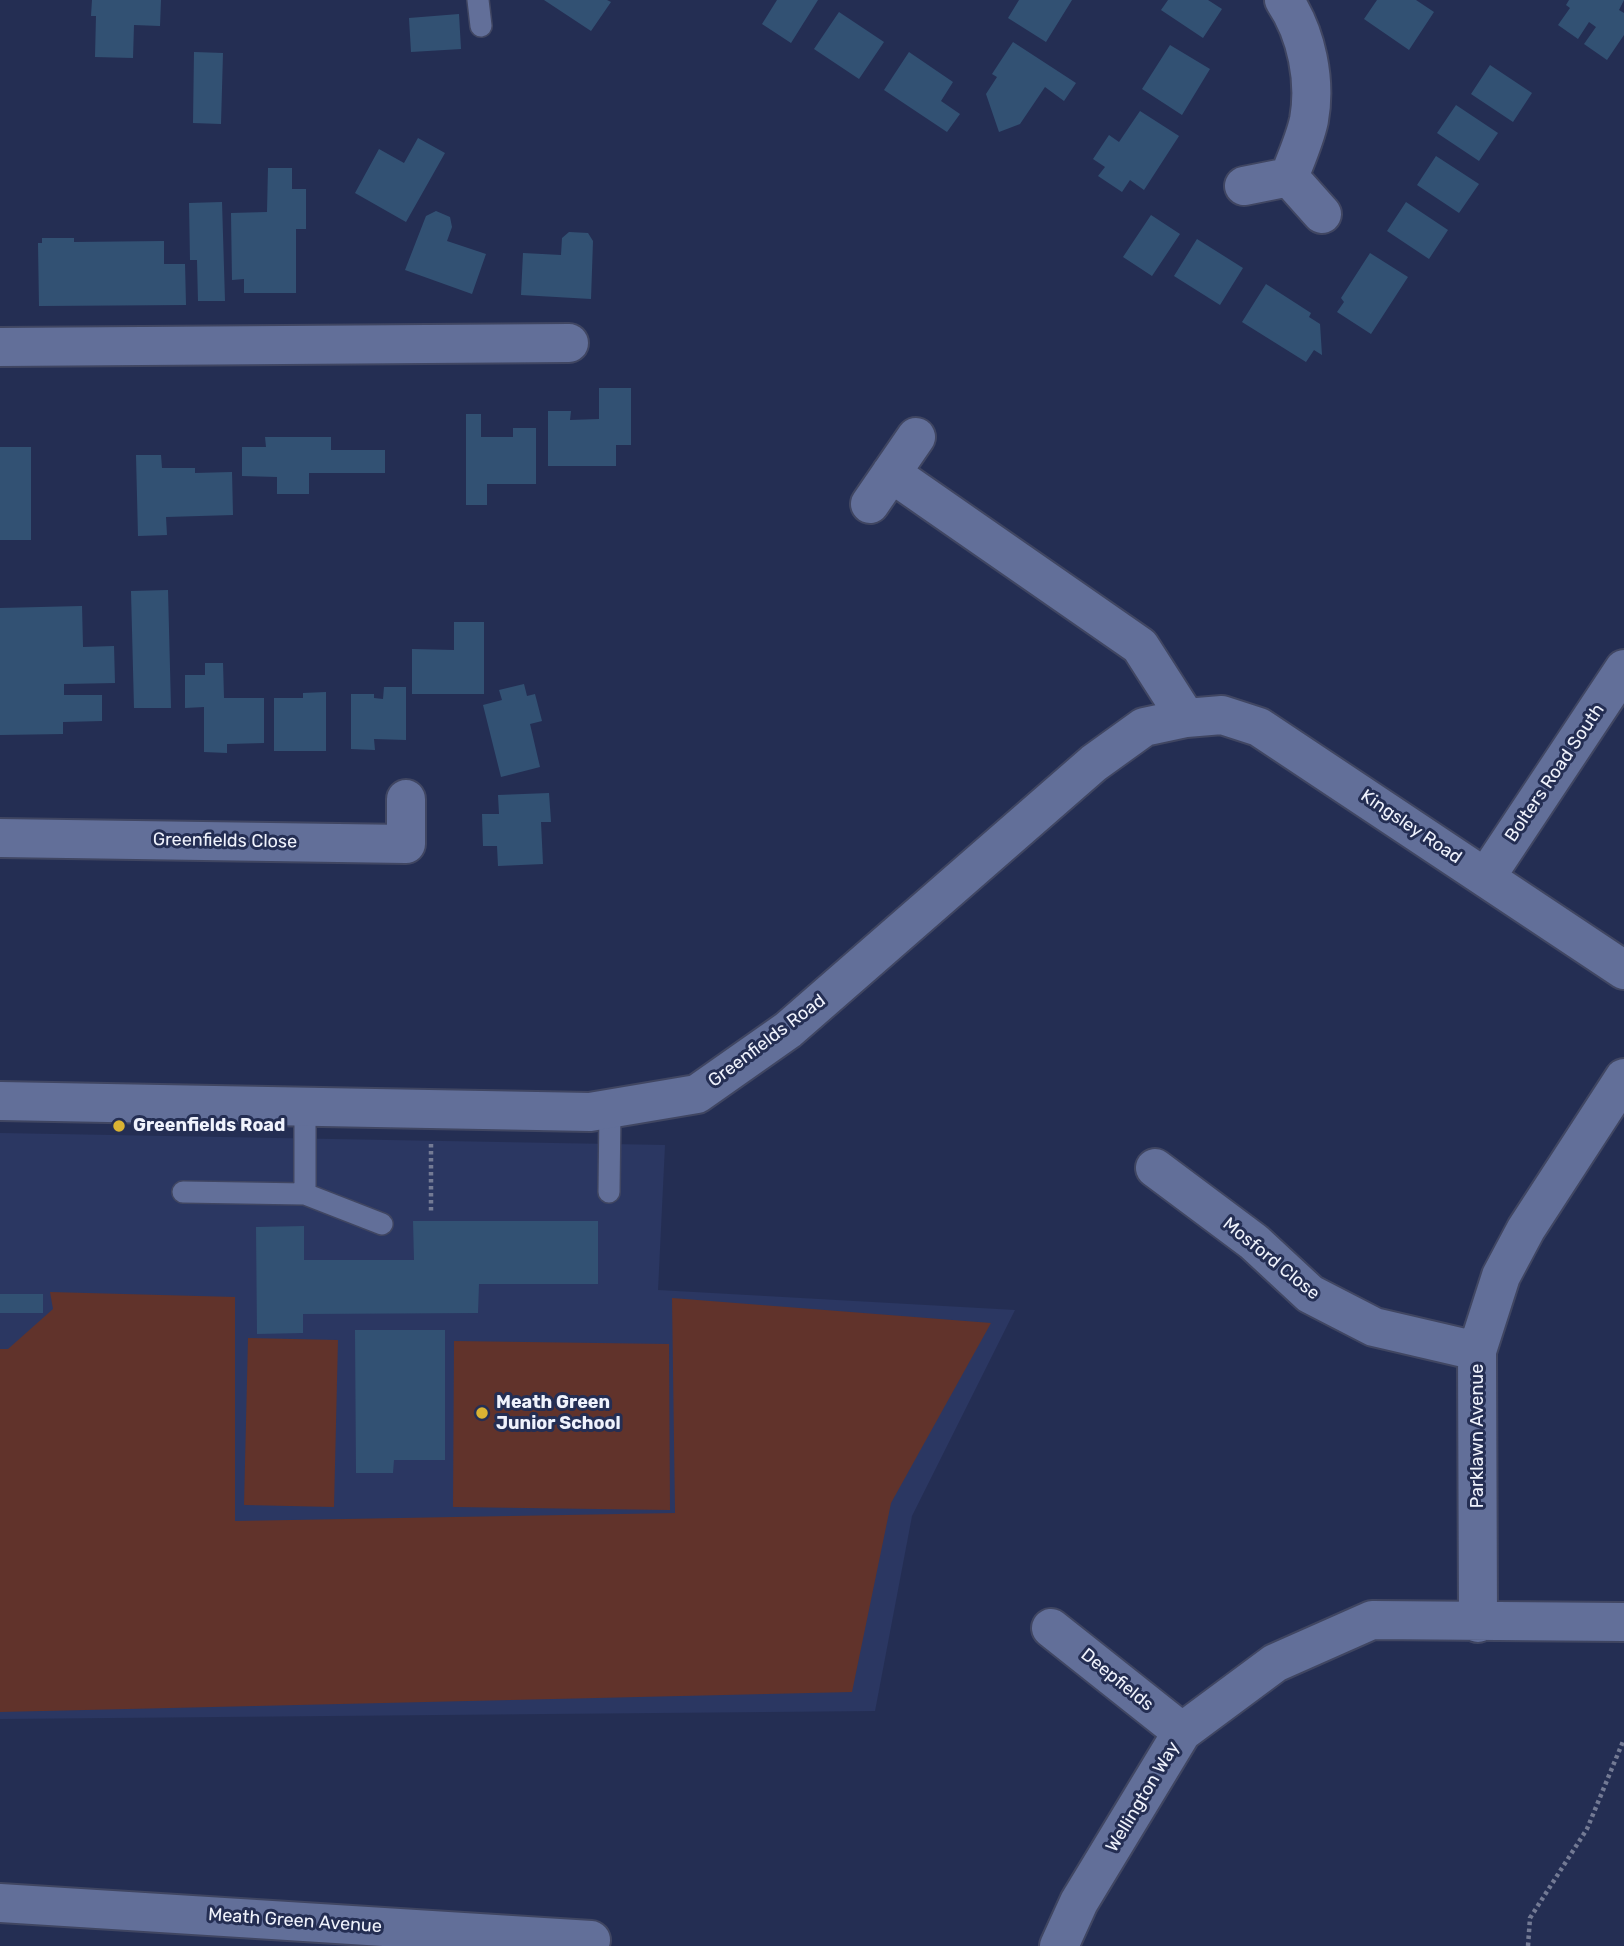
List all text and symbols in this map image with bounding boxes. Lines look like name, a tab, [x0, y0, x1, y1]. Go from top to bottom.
street label: Bolters Road South	[1501, 700, 1609, 846]
street label: Kingsley Road	[1356, 785, 1466, 869]
street label: Greenfields Close	[153, 829, 297, 853]
street label: Greenfields Road	[704, 990, 830, 1092]
place label: Greenfields Road	[133, 1115, 285, 1137]
marker: Greenfields Road	[111, 1118, 127, 1134]
street label: Mosford Close	[1218, 1213, 1324, 1305]
street label: Parklawn Avenue	[1467, 1364, 1489, 1508]
place label: Meath Green Junior School	[496, 1392, 621, 1434]
marker: Meath Green Junior School	[474, 1405, 490, 1421]
street label: Deepfields	[1076, 1644, 1158, 1716]
street label: Wellington Way	[1101, 1738, 1185, 1856]
street label: Meath Green Avenue	[207, 1904, 383, 1938]

